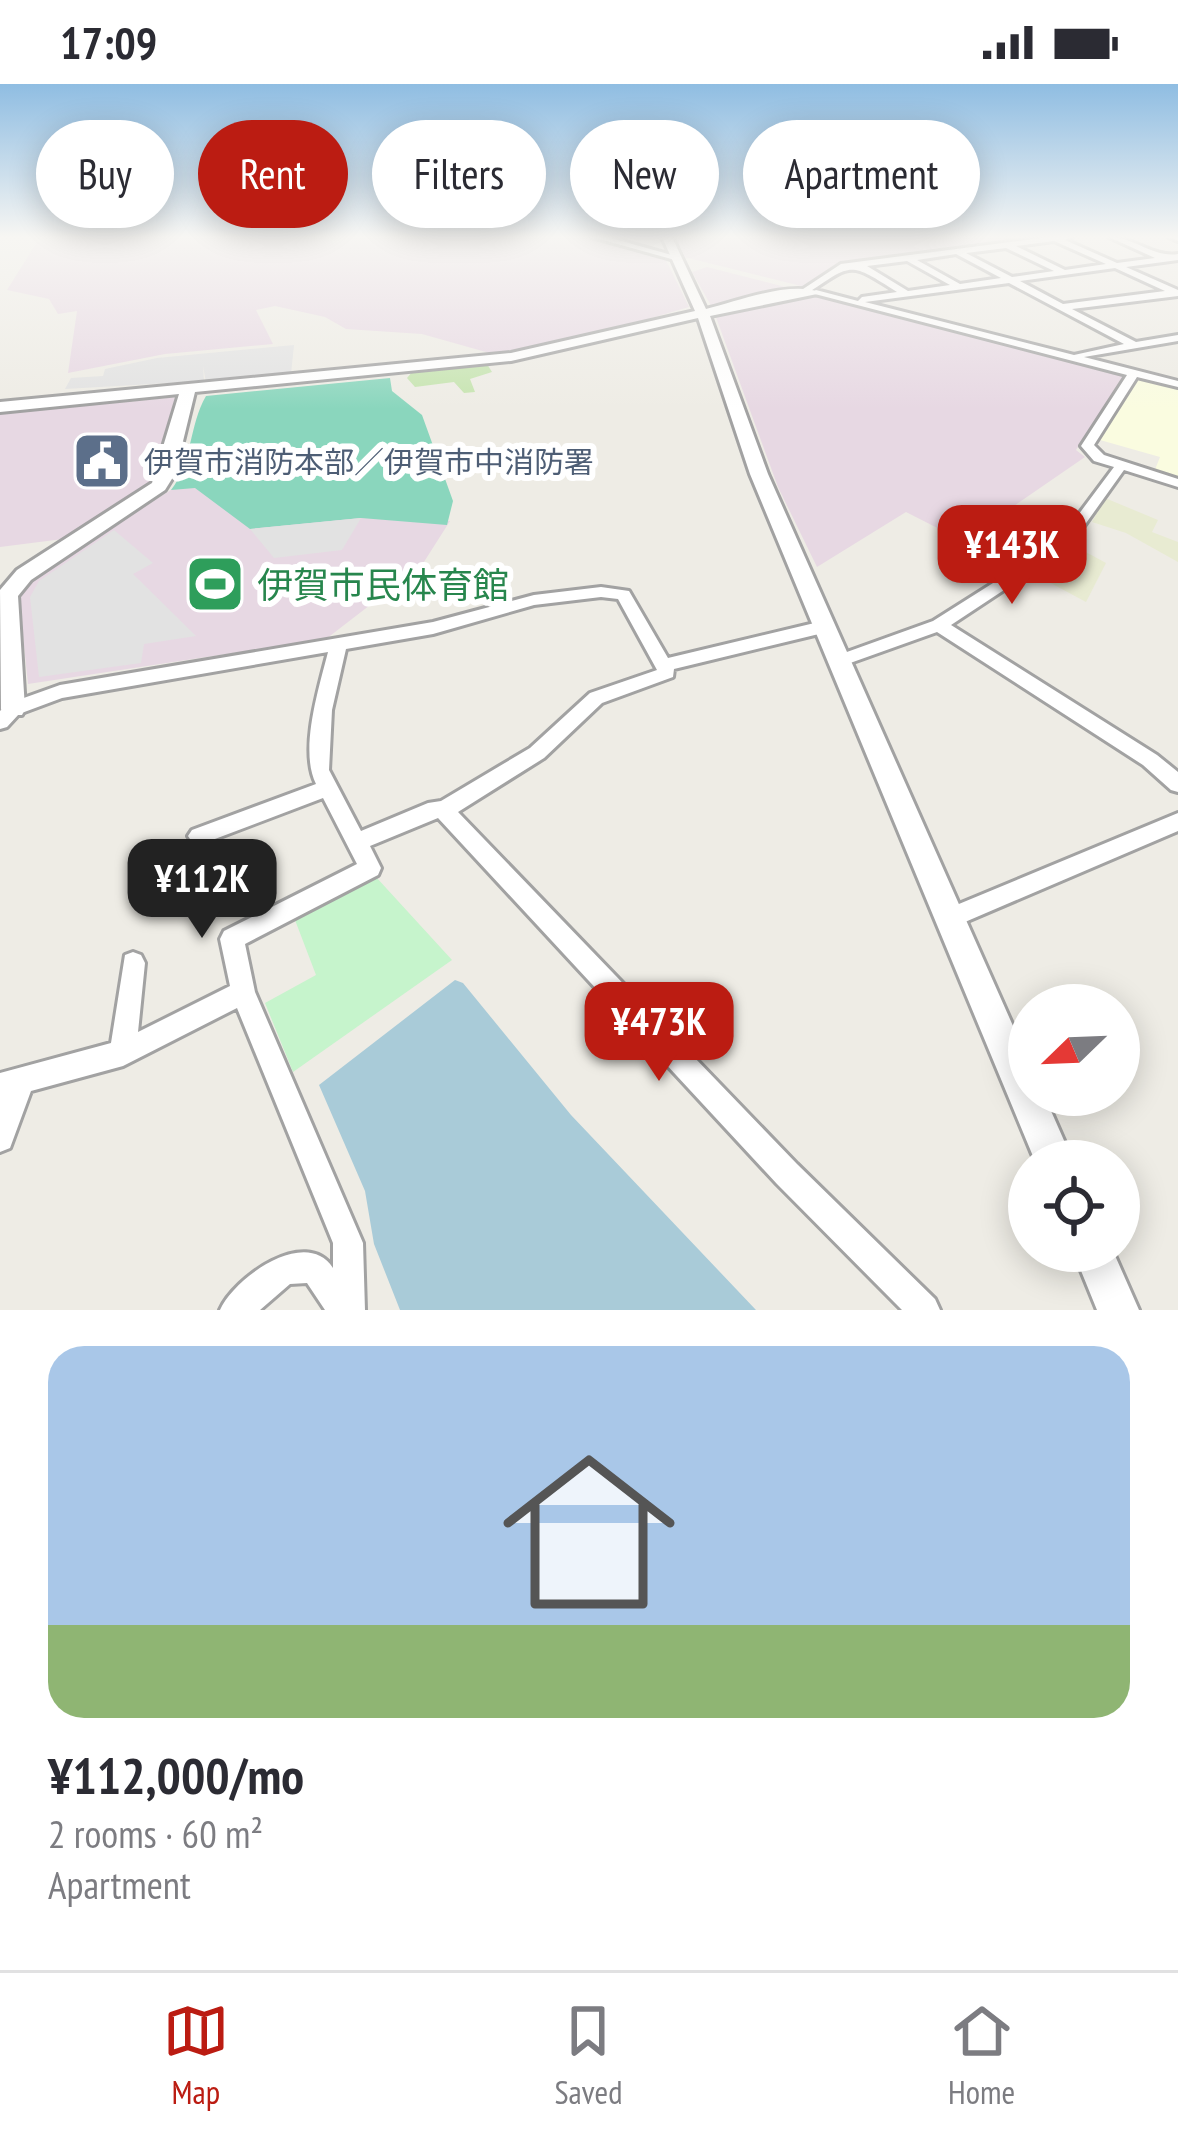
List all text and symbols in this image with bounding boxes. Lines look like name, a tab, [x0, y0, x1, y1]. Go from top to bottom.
text: 17:09	[60, 13, 157, 71]
chip: Buy	[36, 120, 174, 228]
chip: Rent	[198, 120, 348, 228]
chip: Filters	[372, 120, 546, 228]
chip: New	[570, 120, 719, 228]
chip: Apartment	[743, 120, 980, 228]
public building icon: 伊賀市消防本部／伊賀市中消防署	[71, 430, 133, 492]
place label: 伊賀市消防本部／伊賀市中消防署	[144, 442, 594, 481]
pin: ¥143K	[928, 505, 1096, 607]
text: ¥143K	[965, 518, 1059, 569]
sports icon: 伊賀市民体育館	[184, 553, 246, 615]
place label: 伊賀市民体育館	[257, 561, 509, 608]
pin: ¥112K	[118, 839, 286, 941]
text: ¥112K	[155, 852, 249, 903]
pin: ¥473K	[575, 982, 743, 1084]
north arrow	[1008, 984, 1140, 1116]
map controls	[1008, 984, 1140, 1272]
text: ¥473K	[612, 995, 706, 1046]
button: locate	[1008, 1140, 1140, 1272]
icon: home	[481, 1424, 697, 1640]
text: ¥112,000/mo	[48, 1742, 304, 1808]
text: 2 rooms · 60 m²	[48, 1808, 263, 1859]
text: Apartment	[48, 1859, 191, 1910]
tab: Map	[163, 1998, 229, 2113]
tab: Saved	[554, 1998, 622, 2113]
tab: Home	[948, 1998, 1015, 2113]

